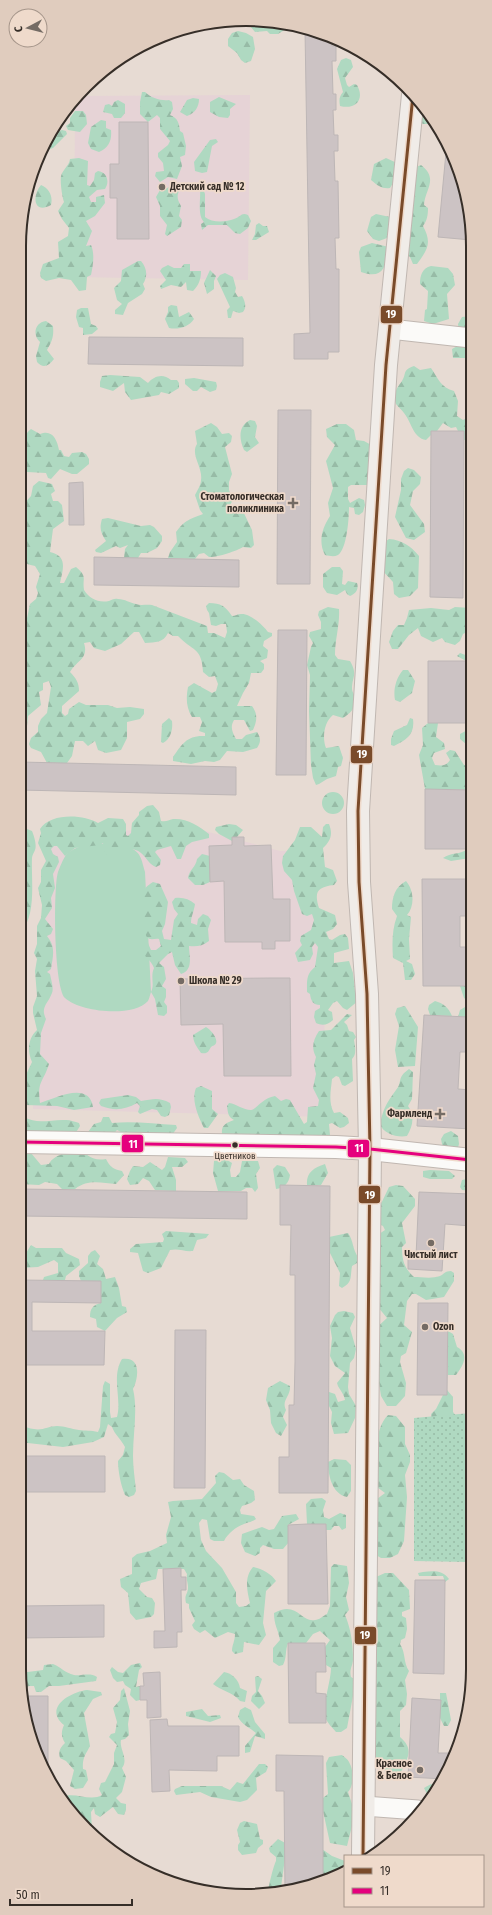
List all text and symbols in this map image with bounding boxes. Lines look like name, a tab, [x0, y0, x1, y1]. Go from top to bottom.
north arrow	[8, 8, 48, 48]
text: С	[12, 25, 25, 33]
place label: Детский сад № 12	[169, 181, 245, 193]
marker: Детский сад № 12	[157, 182, 167, 192]
line badge: 19	[380, 305, 403, 324]
text: 19	[386, 308, 396, 321]
place label: Стоматологическая поликлиника	[201, 491, 284, 515]
marker: Стоматологическая поликлиника	[287, 497, 299, 509]
line badge: 19	[350, 745, 373, 764]
text: 19	[357, 748, 367, 761]
place label: Школа № 29	[189, 975, 242, 987]
marker: Школа № 29	[176, 976, 186, 986]
place label: Фармленд	[387, 1108, 432, 1120]
marker: Фармленд	[435, 1109, 445, 1119]
line badge: 11	[121, 1134, 144, 1153]
text: 11	[128, 1138, 138, 1151]
line badge: 11	[347, 1139, 370, 1158]
marker: Цветников	[230, 1140, 240, 1150]
text: 11	[354, 1142, 364, 1155]
place label: Цветников	[215, 1151, 256, 1161]
line badge: 19	[358, 1185, 381, 1204]
text: 19	[365, 1189, 375, 1202]
marker: Чистый лист	[426, 1238, 436, 1248]
place label: Чистый лист	[404, 1249, 458, 1261]
place label: Ozon	[433, 1321, 454, 1333]
marker: Ozon	[420, 1322, 430, 1332]
line badge: 19	[354, 1626, 377, 1645]
text: 19	[360, 1629, 370, 1642]
place label: Красное & Белое	[376, 1758, 412, 1782]
marker: Красное & Белое	[415, 1765, 425, 1775]
legend	[344, 1855, 484, 1907]
text: 19	[380, 1864, 391, 1878]
scale bar	[10, 1881, 132, 1907]
text: 11	[380, 1884, 389, 1898]
text: 50 m	[16, 1888, 40, 1902]

